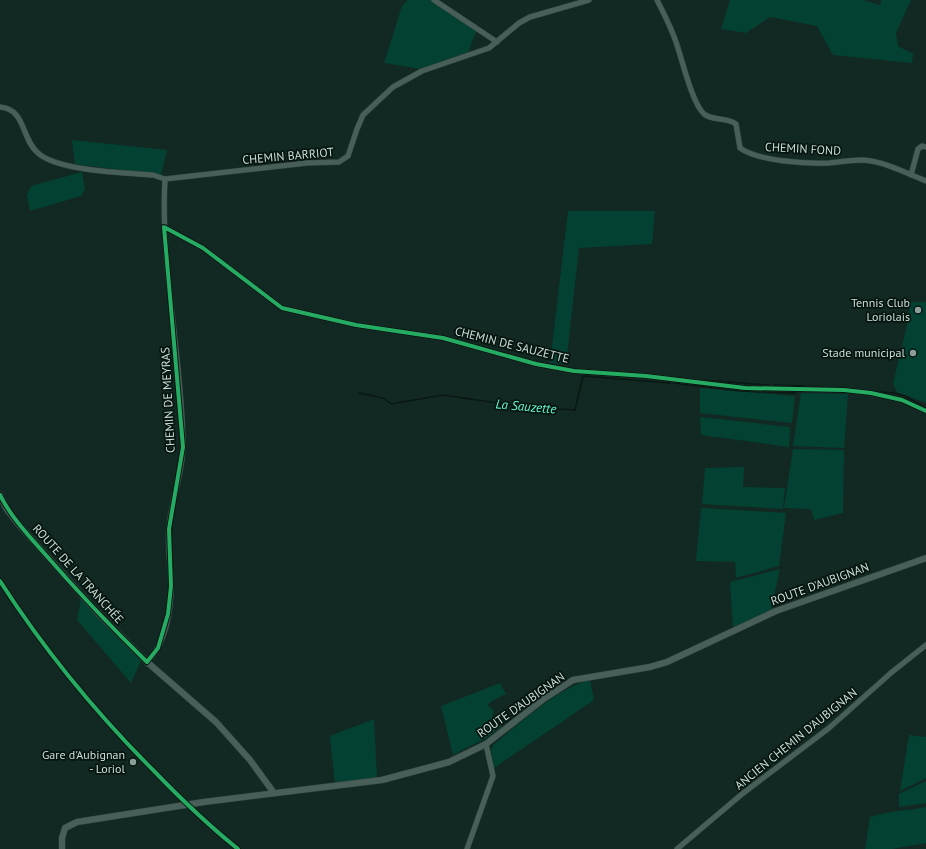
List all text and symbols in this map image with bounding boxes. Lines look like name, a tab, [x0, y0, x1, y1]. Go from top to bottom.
street label: CHEMIN FOND	[765, 139, 841, 158]
street label: CHEMIN BARRIOT	[242, 144, 335, 167]
place label: Tennis Club Loriolais	[851, 295, 910, 324]
marker: Tennis Club Loriolais	[913, 305, 923, 315]
street label: CHEMIN DE SAUZETTE	[453, 323, 571, 366]
place label: Stade municipal	[822, 345, 905, 360]
street label: CHEMIN DE MEYRAS	[157, 347, 178, 453]
marker: Stade municipal	[908, 348, 918, 358]
water label: La Sauzette	[495, 395, 557, 418]
street label: ROUTE DE LA TRANCHÉE	[30, 521, 127, 626]
street label: ROUTE D'AUBIGNAN	[769, 559, 871, 608]
street label: ROUTE D'AUBIGNAN	[474, 669, 567, 740]
street label: ANCIEN CHEMIN D'AUBIGNAN	[731, 685, 860, 793]
place label: Gare d'Aubignan - Loriol	[42, 747, 125, 776]
marker: Gare d'Aubignan - Loriol	[128, 757, 138, 767]

